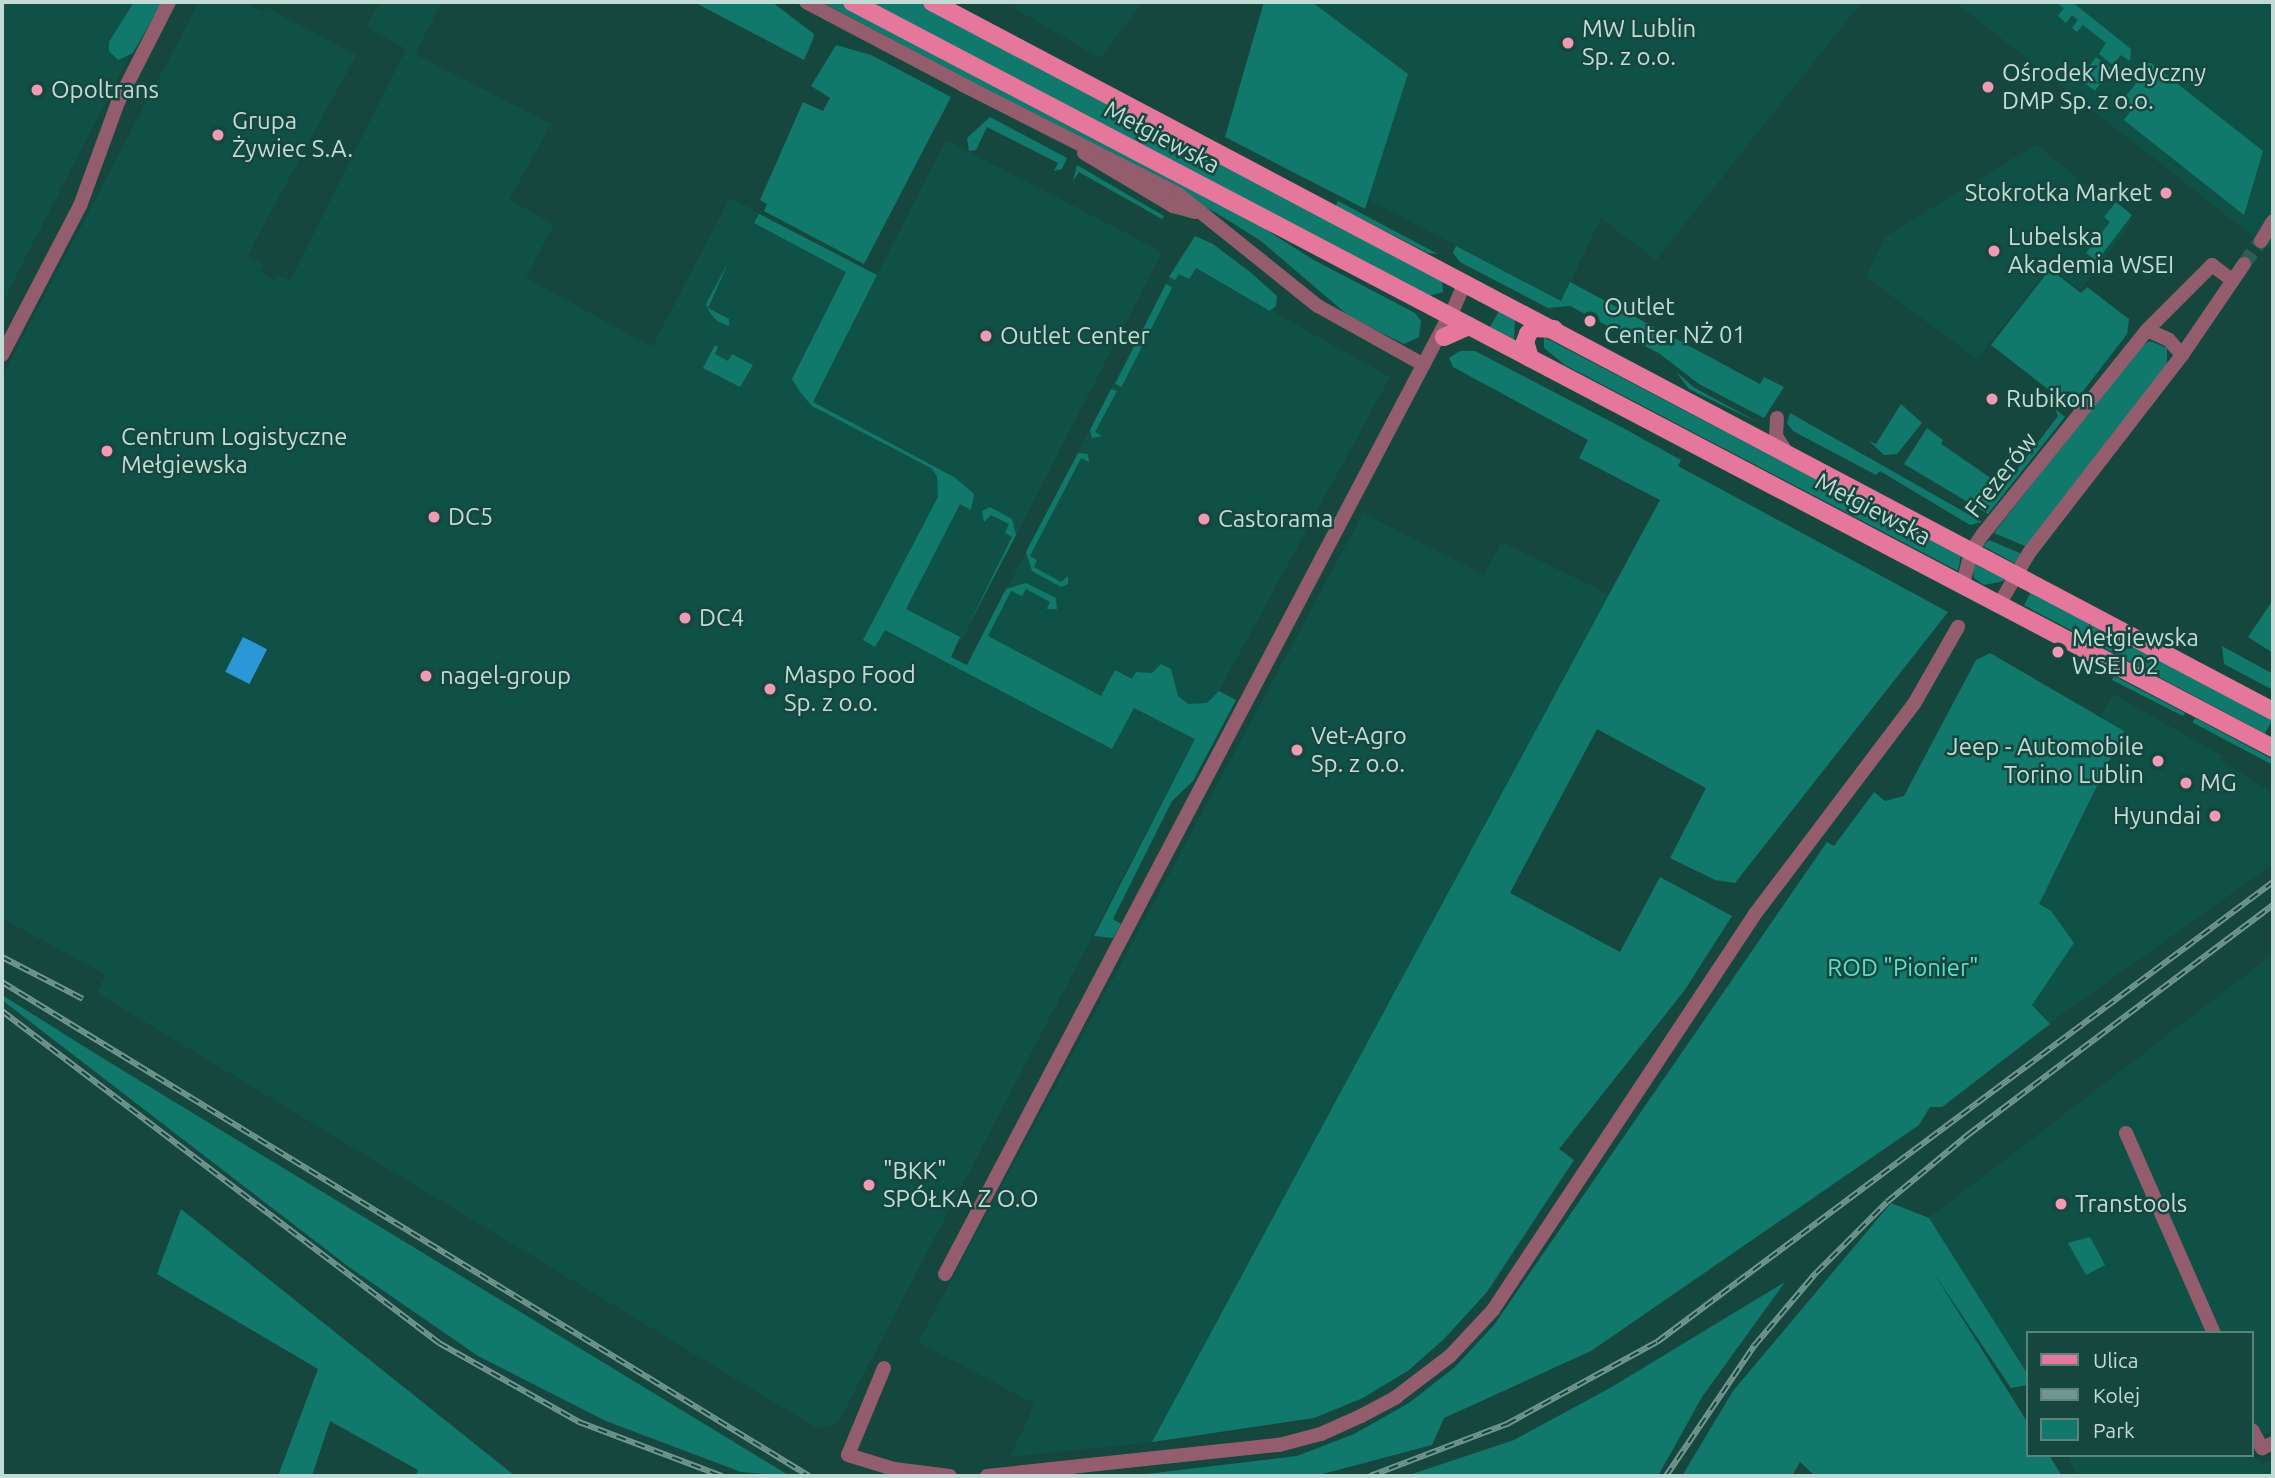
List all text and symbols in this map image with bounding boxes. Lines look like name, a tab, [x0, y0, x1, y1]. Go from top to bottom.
place label: MW Lublin Sp. z o.o.	[1582, 15, 1696, 71]
marker: MW Lublin Sp. z o.o.	[1560, 35, 1576, 51]
place label: Ośrodek Medyczny DMP Sp. z o.o.	[2002, 59, 2206, 115]
place label: Opoltrans	[51, 76, 159, 104]
marker: Ośrodek Medyczny DMP Sp. z o.o.	[1980, 79, 1996, 95]
marker: Opoltrans	[29, 82, 45, 98]
street label: Mełgiewska	[1099, 95, 1225, 179]
place label: Grupa Żywiec S.A.	[232, 107, 353, 163]
marker: Grupa Żywiec S.A.	[210, 127, 226, 143]
place label: Stokrotka Market	[1965, 179, 2152, 207]
marker: Stokrotka Market	[2158, 185, 2174, 201]
place label: Lubelska Akademia WSEI	[2008, 223, 2174, 279]
marker: Lubelska Akademia WSEI	[1986, 243, 2002, 259]
place label: Outlet Center NŻ 01	[1604, 293, 1746, 349]
marker: Outlet Center NŻ 01	[1582, 313, 1598, 329]
place label: Outlet Center	[1000, 322, 1150, 350]
marker: Outlet Center	[978, 328, 994, 344]
place label: Rubikon	[2006, 385, 2094, 413]
marker: Rubikon	[1984, 391, 2000, 407]
place label: Centrum Logistyczne Mełgiewska	[121, 423, 348, 479]
street label: Frezerów	[1959, 427, 2043, 523]
marker: Centrum Logistyczne Mełgiewska	[99, 443, 115, 459]
street label: Mełgiewska	[1810, 467, 1936, 551]
place label: DC5	[448, 503, 493, 531]
place label: Castorama	[1218, 505, 1333, 533]
marker: DC5	[426, 509, 442, 525]
marker: Castorama	[1196, 511, 1212, 527]
place label: DC4	[699, 604, 744, 632]
marker: DC4	[677, 610, 693, 626]
place label: Mełgiewska WSEI 02	[2072, 624, 2199, 680]
marker: Mełgiewska WSEI 02	[2050, 644, 2066, 660]
place label: Maspo Food Sp. z o.o.	[784, 661, 916, 717]
place label: nagel-group	[440, 662, 571, 690]
marker: nagel-group	[418, 668, 434, 684]
marker: Maspo Food Sp. z o.o.	[762, 681, 778, 697]
place label: Vet-Agro Sp. z o.o.	[1311, 722, 1407, 778]
place label: Jeep - Automobile Torino Lublin	[1947, 733, 2144, 789]
marker: Vet-Agro Sp. z o.o.	[1289, 742, 1305, 758]
marker: Jeep - Automobile Torino Lublin	[2150, 753, 2166, 769]
place label: MG	[2200, 769, 2237, 797]
marker: MG	[2178, 775, 2194, 791]
place label: Hyundai	[2113, 802, 2201, 830]
marker: Hyundai	[2207, 808, 2223, 824]
park label: ROD "Pionier"	[1827, 954, 1979, 982]
place label: "BKK" SPÓŁKA Z O.O	[883, 1157, 1039, 1213]
marker: "BKK" SPÓŁKA Z O.O	[861, 1177, 877, 1193]
place label: Transtools	[2075, 1190, 2187, 1218]
marker: Transtools	[2053, 1196, 2069, 1212]
legend	[2026, 1331, 2254, 1457]
text: Ulica	[2093, 1348, 2138, 1372]
text: Kolej	[2093, 1383, 2140, 1407]
text: Park	[2093, 1418, 2135, 1442]

